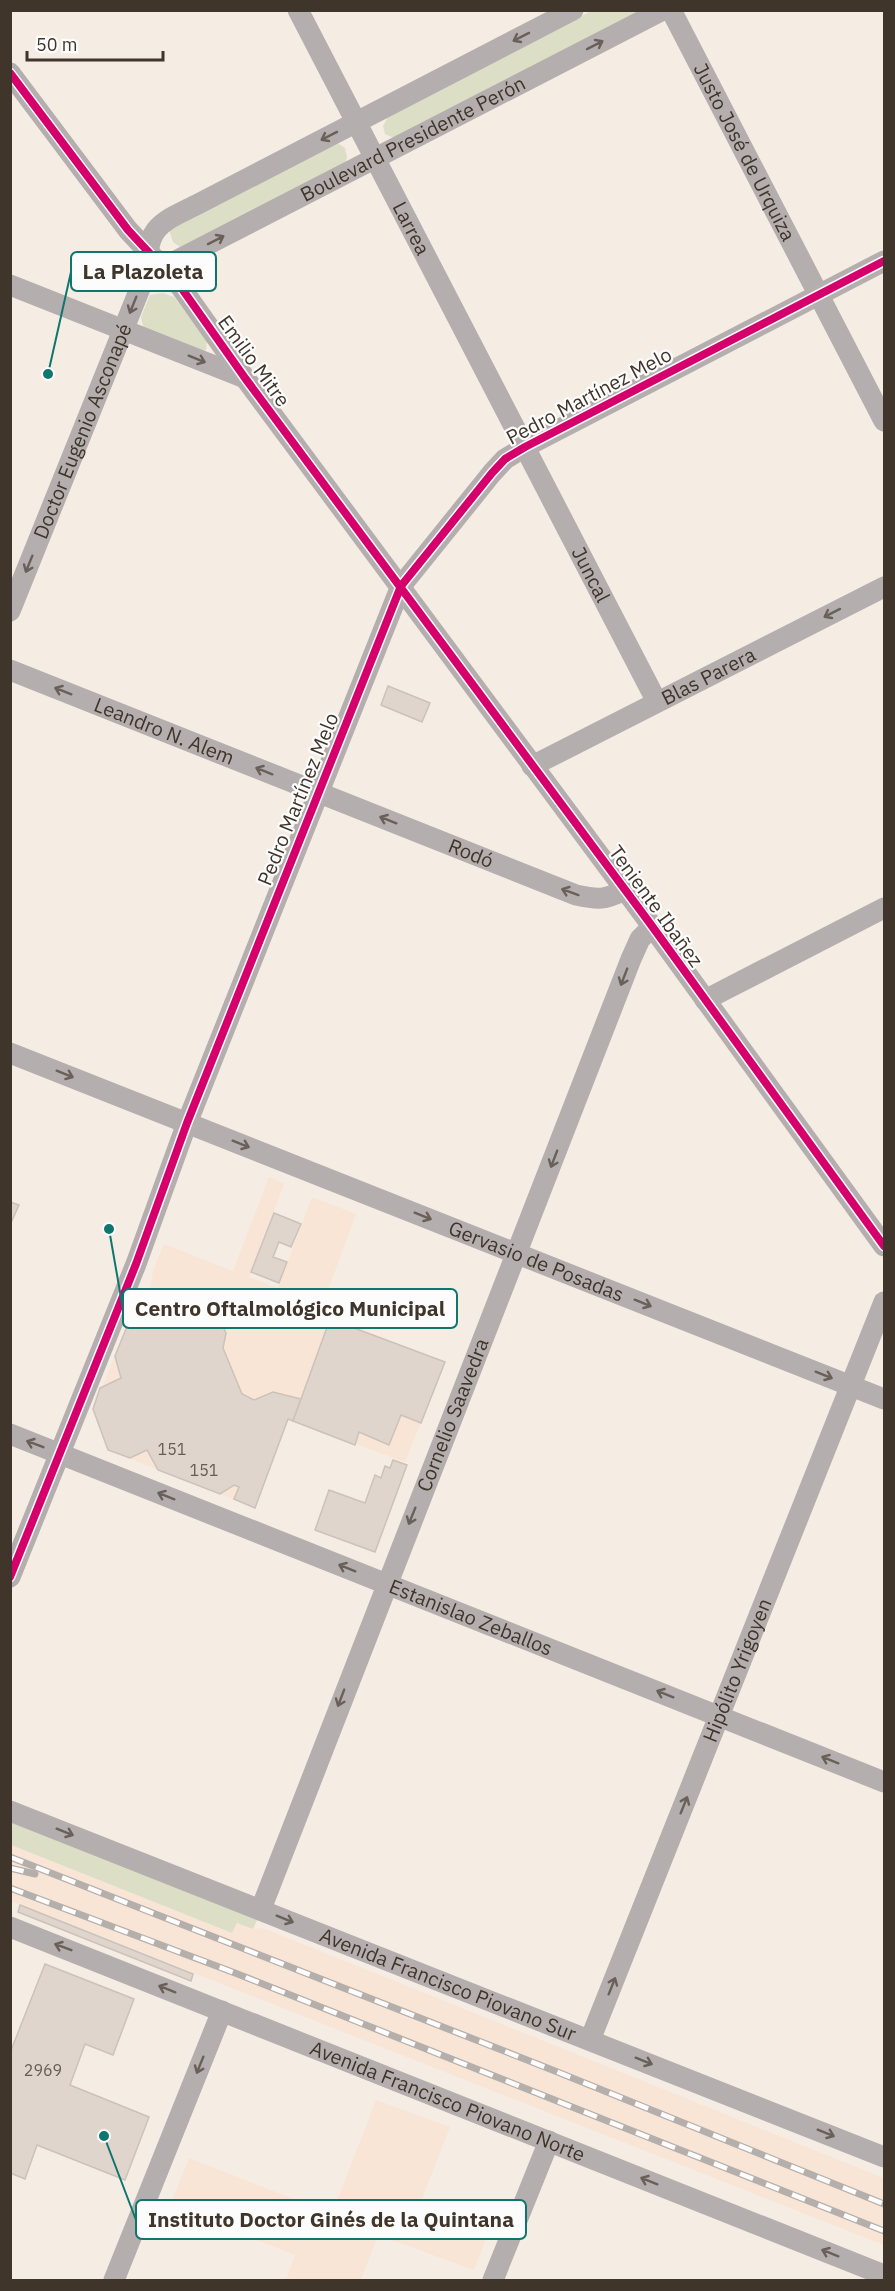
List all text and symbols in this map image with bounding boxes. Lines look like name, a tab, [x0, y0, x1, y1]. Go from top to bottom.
scale bar	[27, 24, 164, 62]
one-way arrow	[512, 32, 530, 43]
text: 50 m	[36, 33, 78, 56]
one-way arrow	[586, 39, 604, 51]
street label: Justo José de Urquiza	[688, 58, 803, 246]
street label: Boulevard Presidente Perón	[295, 69, 530, 208]
one-way arrow	[320, 131, 338, 142]
street label: Larrea	[387, 197, 437, 260]
one-way arrow	[207, 234, 225, 246]
callout: La Plazoleta	[71, 252, 216, 291]
text: La Plazoleta	[83, 257, 203, 285]
one-way arrow	[127, 295, 138, 313]
street label: Emilio Mitre	[212, 310, 297, 412]
street label: Doctor Eugenio Asconapé	[27, 319, 138, 543]
street label: Pedro Martínez Melo	[501, 340, 676, 451]
one-way arrow	[187, 354, 206, 365]
street label: Juncal	[566, 542, 617, 607]
one-way arrow	[23, 554, 34, 573]
one-way arrow	[824, 608, 842, 620]
street label: Blas Parera	[656, 640, 760, 711]
one-way arrow	[54, 685, 73, 696]
street label: Leandro N. Alem	[90, 691, 239, 771]
street label: Pedro Martínez Melo	[251, 708, 345, 889]
one-way arrow	[255, 765, 273, 776]
one-way arrow	[380, 814, 398, 825]
street label: Rodó	[445, 832, 498, 874]
street label: Teniente Ibañez	[603, 839, 710, 972]
one-way arrow	[561, 886, 579, 897]
one-way arrow	[618, 967, 629, 986]
one-way arrow	[55, 1069, 74, 1080]
one-way arrow	[232, 1140, 250, 1151]
one-way arrow	[548, 1149, 559, 1168]
one-way arrow	[413, 1211, 432, 1222]
street label: Gervasio de Posadas	[445, 1214, 628, 1308]
callout: Centro Oftalmológico Municipal	[123, 1289, 457, 1328]
text: Centro Oftalmológico Municipal	[135, 1294, 445, 1322]
one-way arrow	[633, 1298, 652, 1309]
street label: Cornelio Saavedra	[410, 1334, 495, 1495]
one-way arrow	[815, 1370, 833, 1381]
one-way arrow	[26, 1438, 45, 1449]
house number: 151	[158, 1439, 186, 1459]
house number: 151	[190, 1460, 218, 1480]
one-way arrow	[157, 1490, 176, 1501]
one-way arrow	[406, 1506, 417, 1525]
one-way arrow	[338, 1562, 357, 1573]
street label: Estanislao Zeballos	[385, 1572, 557, 1662]
street label: Hipólito Yrigoyen	[696, 1594, 778, 1746]
one-way arrow	[335, 1688, 346, 1706]
one-way arrow	[656, 1688, 675, 1699]
one-way arrow	[822, 1754, 840, 1765]
one-way arrow	[679, 1796, 690, 1814]
one-way arrow	[55, 1827, 74, 1838]
one-way arrow	[276, 1914, 294, 1925]
street label: Avenida Francisco Piovano Sur	[316, 1921, 580, 2047]
one-way arrow	[54, 1941, 73, 1952]
one-way arrow	[607, 1977, 618, 1995]
one-way arrow	[159, 1983, 177, 1994]
street label: Avenida Francisco Piovano Norte	[306, 2034, 589, 2168]
one-way arrow	[194, 2055, 205, 2074]
one-way arrow	[634, 2057, 653, 2068]
house number: 2969	[24, 2060, 62, 2080]
one-way arrow	[816, 2128, 834, 2139]
one-way arrow	[640, 2175, 659, 2186]
callout: Instituto Doctor Ginés de la Quintana	[136, 2200, 526, 2239]
text: Instituto Doctor Ginés de la Quintana	[148, 2205, 514, 2233]
one-way arrow	[821, 2247, 840, 2258]

